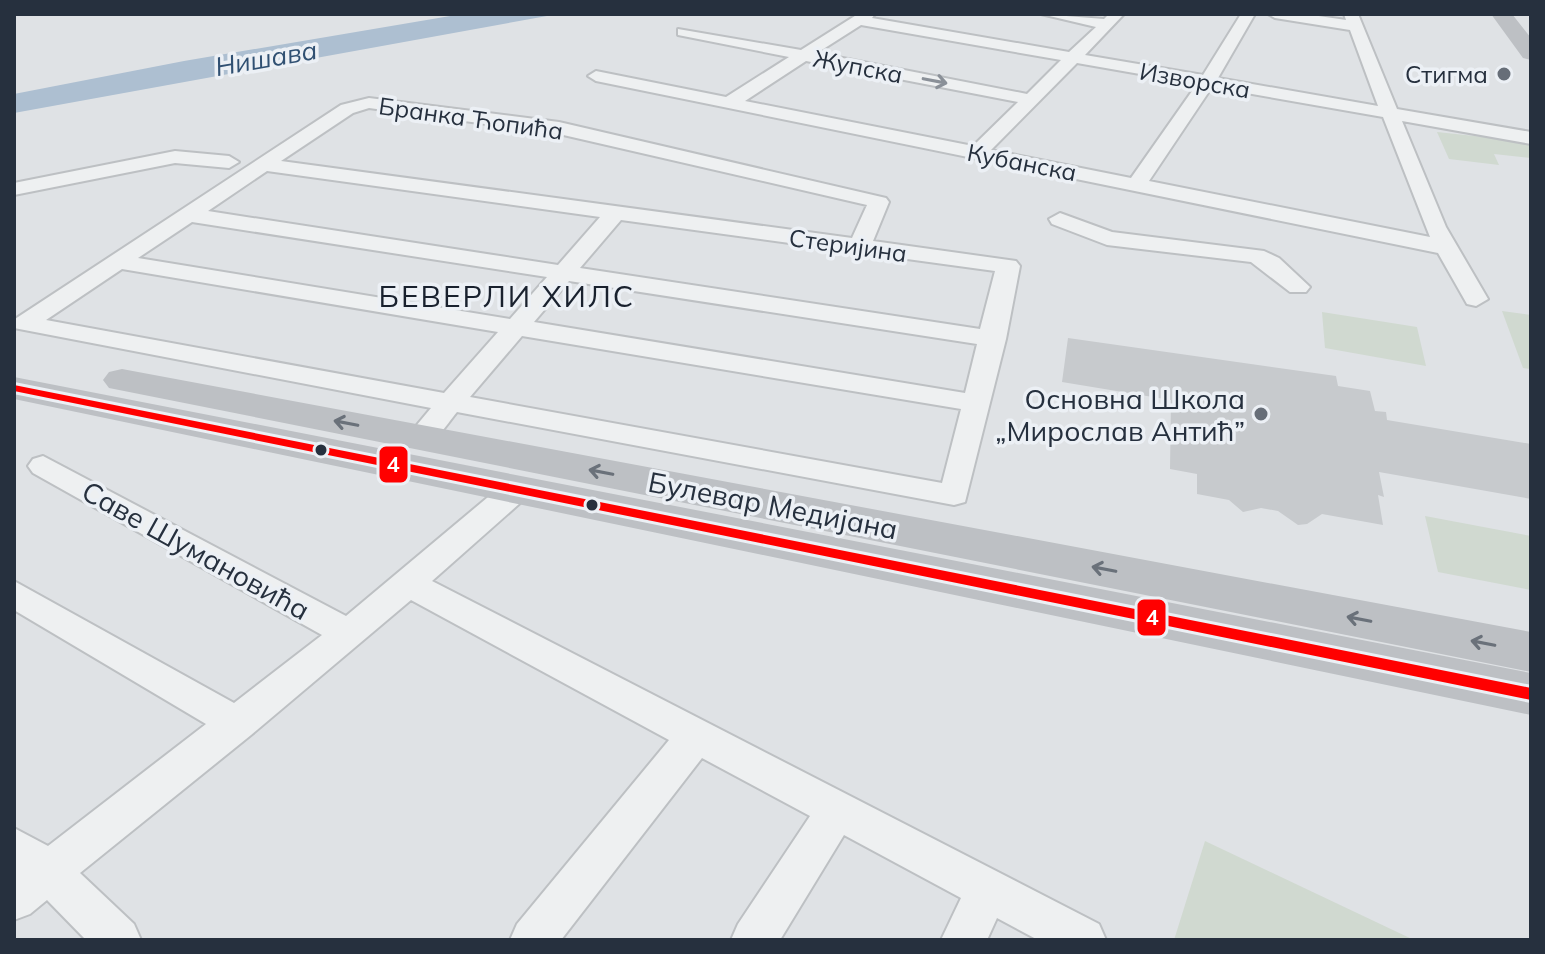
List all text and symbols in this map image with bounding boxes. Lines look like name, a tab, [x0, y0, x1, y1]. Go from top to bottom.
water label: Нишава	[212, 33, 320, 83]
street label: Жупска	[811, 43, 905, 89]
street label: Изворска	[1137, 56, 1253, 104]
place label: Стигма	[1405, 59, 1488, 89]
marker: Стигма	[1495, 65, 1513, 83]
one-way arrow	[922, 74, 948, 89]
street label: Бранка Ћопића	[377, 90, 565, 146]
street label: Кубанска	[965, 137, 1079, 187]
street label: Стеријина	[787, 222, 909, 268]
district label: БЕВЕРЛИ ХИЛС	[379, 277, 635, 315]
place label: Основна Школа „Мирослав Антић”	[995, 381, 1245, 448]
marker: Основна Школа „Мирослав Антић”	[1252, 405, 1270, 423]
one-way arrow	[333, 415, 359, 430]
unlabelled marker	[313, 442, 329, 458]
line badge: 4	[378, 445, 409, 484]
text: 4	[386, 450, 400, 478]
one-way arrow	[589, 464, 614, 479]
street label: Булевар Медијана	[645, 464, 901, 546]
street label: Саве Шумановића	[76, 473, 316, 627]
unlabelled marker	[584, 497, 600, 513]
one-way arrow	[1092, 561, 1117, 576]
line badge: 4	[1136, 598, 1167, 637]
text: 4	[1145, 603, 1159, 631]
one-way arrow	[1347, 610, 1372, 625]
one-way arrow	[1471, 635, 1497, 650]

